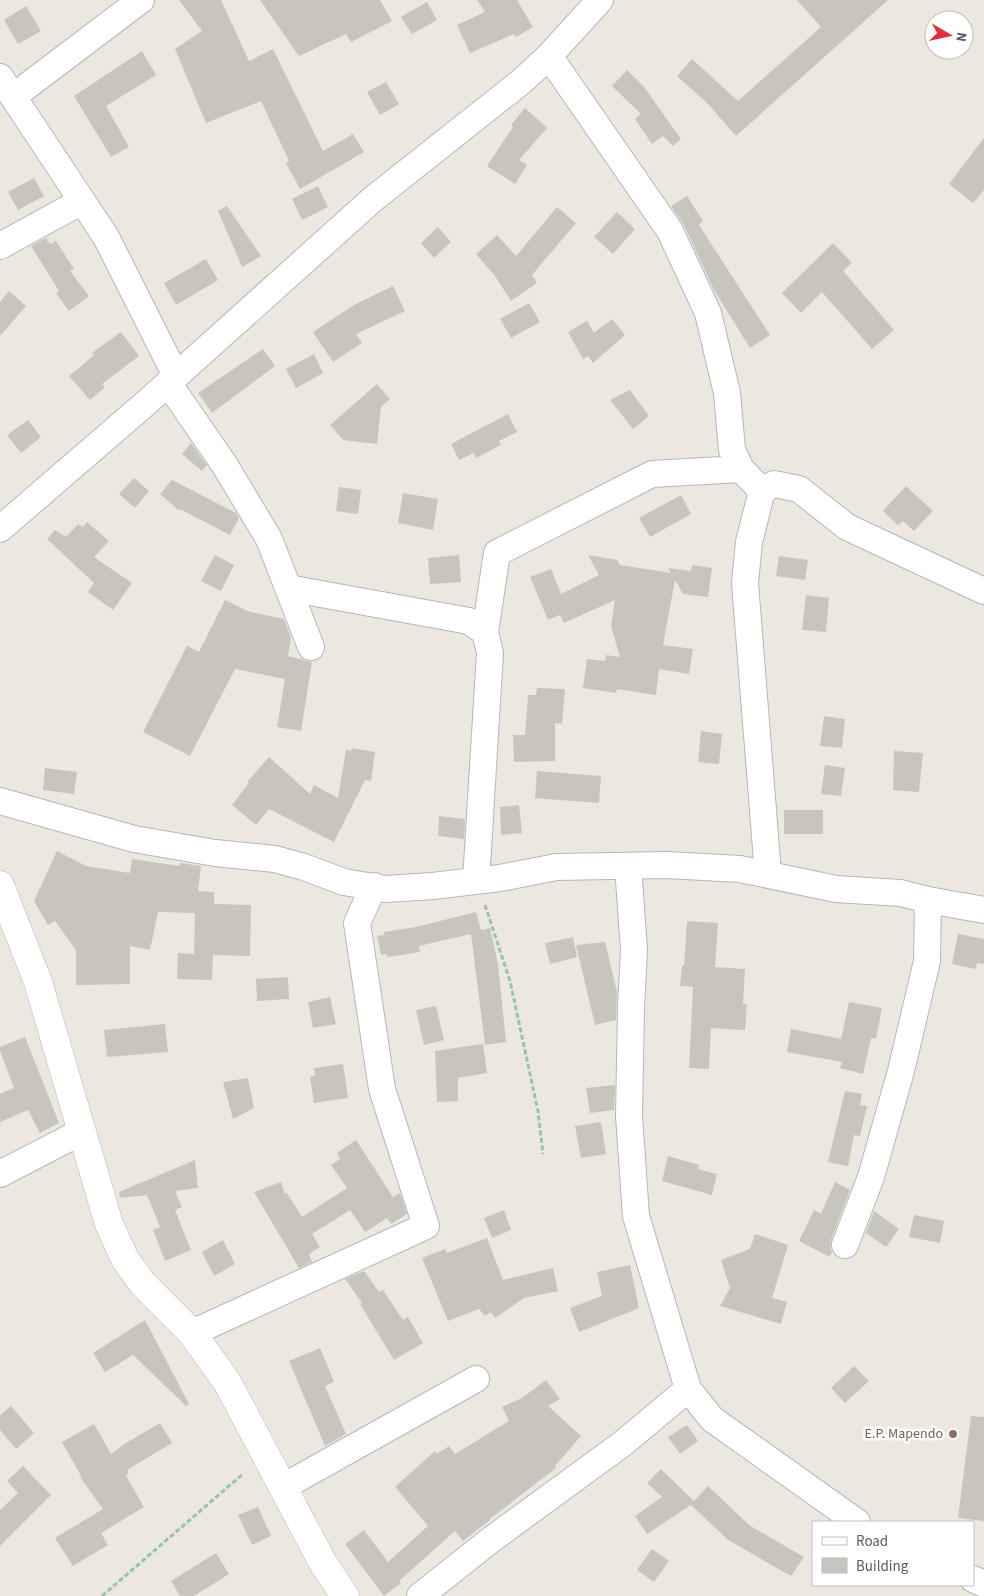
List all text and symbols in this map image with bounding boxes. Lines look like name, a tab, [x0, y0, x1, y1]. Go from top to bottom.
north arrow	[924, 10, 974, 60]
text: N	[950, 31, 971, 43]
place label: E.P. Mapendo	[865, 1424, 943, 1444]
marker: E.P. Mapendo	[947, 1428, 959, 1440]
legend	[812, 1521, 974, 1586]
text: Road	[856, 1531, 888, 1552]
text: Building	[856, 1556, 909, 1577]

